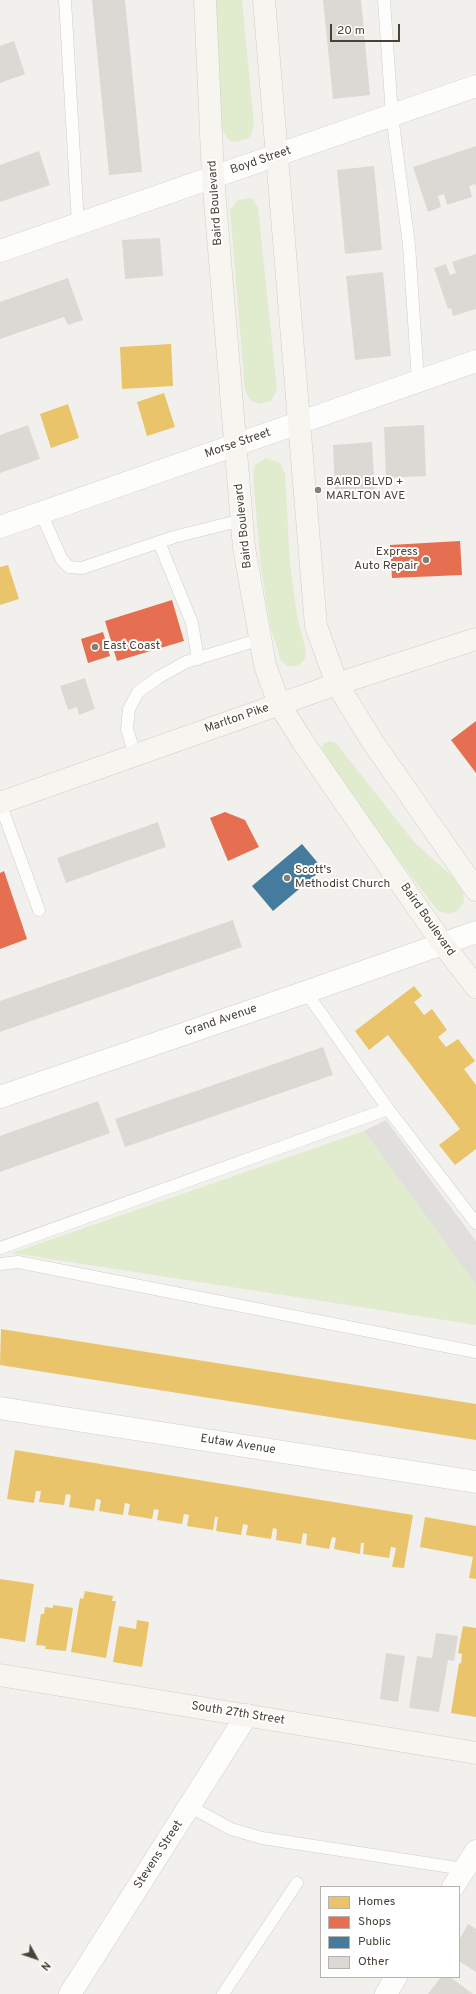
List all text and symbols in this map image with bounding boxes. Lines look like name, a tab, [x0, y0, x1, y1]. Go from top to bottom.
scale bar	[332, 16, 402, 42]
text: 20 m	[337, 23, 365, 39]
street label: Boyd Street	[229, 144, 293, 178]
street label: Baird Boulevard	[206, 160, 226, 246]
street label: Morse Street	[203, 426, 273, 462]
place label: BAIRD BLVD + MARLTON AVE	[326, 476, 405, 504]
street label: Baird Boulevard	[232, 483, 256, 569]
marker: BAIRD BLVD + MARLTON AVE	[313, 485, 323, 495]
place label: Express Auto Repair	[354, 546, 418, 574]
marker: Express Auto Repair	[421, 555, 431, 565]
place label: East Coast	[103, 640, 160, 654]
marker: East Coast	[90, 642, 100, 652]
street label: Marlton Pike	[203, 701, 271, 737]
place label: Scott's Methodist Church	[295, 864, 390, 892]
marker: Scott's Methodist Church	[282, 873, 292, 883]
street label: Baird Boulevard	[397, 881, 457, 959]
street label: Grand Avenue	[183, 1002, 259, 1040]
street label: Eutaw Avenue	[199, 1432, 277, 1458]
street label: South 27th Street	[190, 1700, 286, 1728]
street label: Stevens Street	[132, 1818, 186, 1892]
legend	[320, 1886, 460, 1978]
text: Homes	[358, 1894, 395, 1910]
text: Shops	[358, 1914, 391, 1930]
text: Public	[358, 1934, 391, 1950]
north arrow	[16, 1938, 56, 1978]
text: Other	[358, 1954, 389, 1970]
text: N	[37, 1958, 53, 1973]

